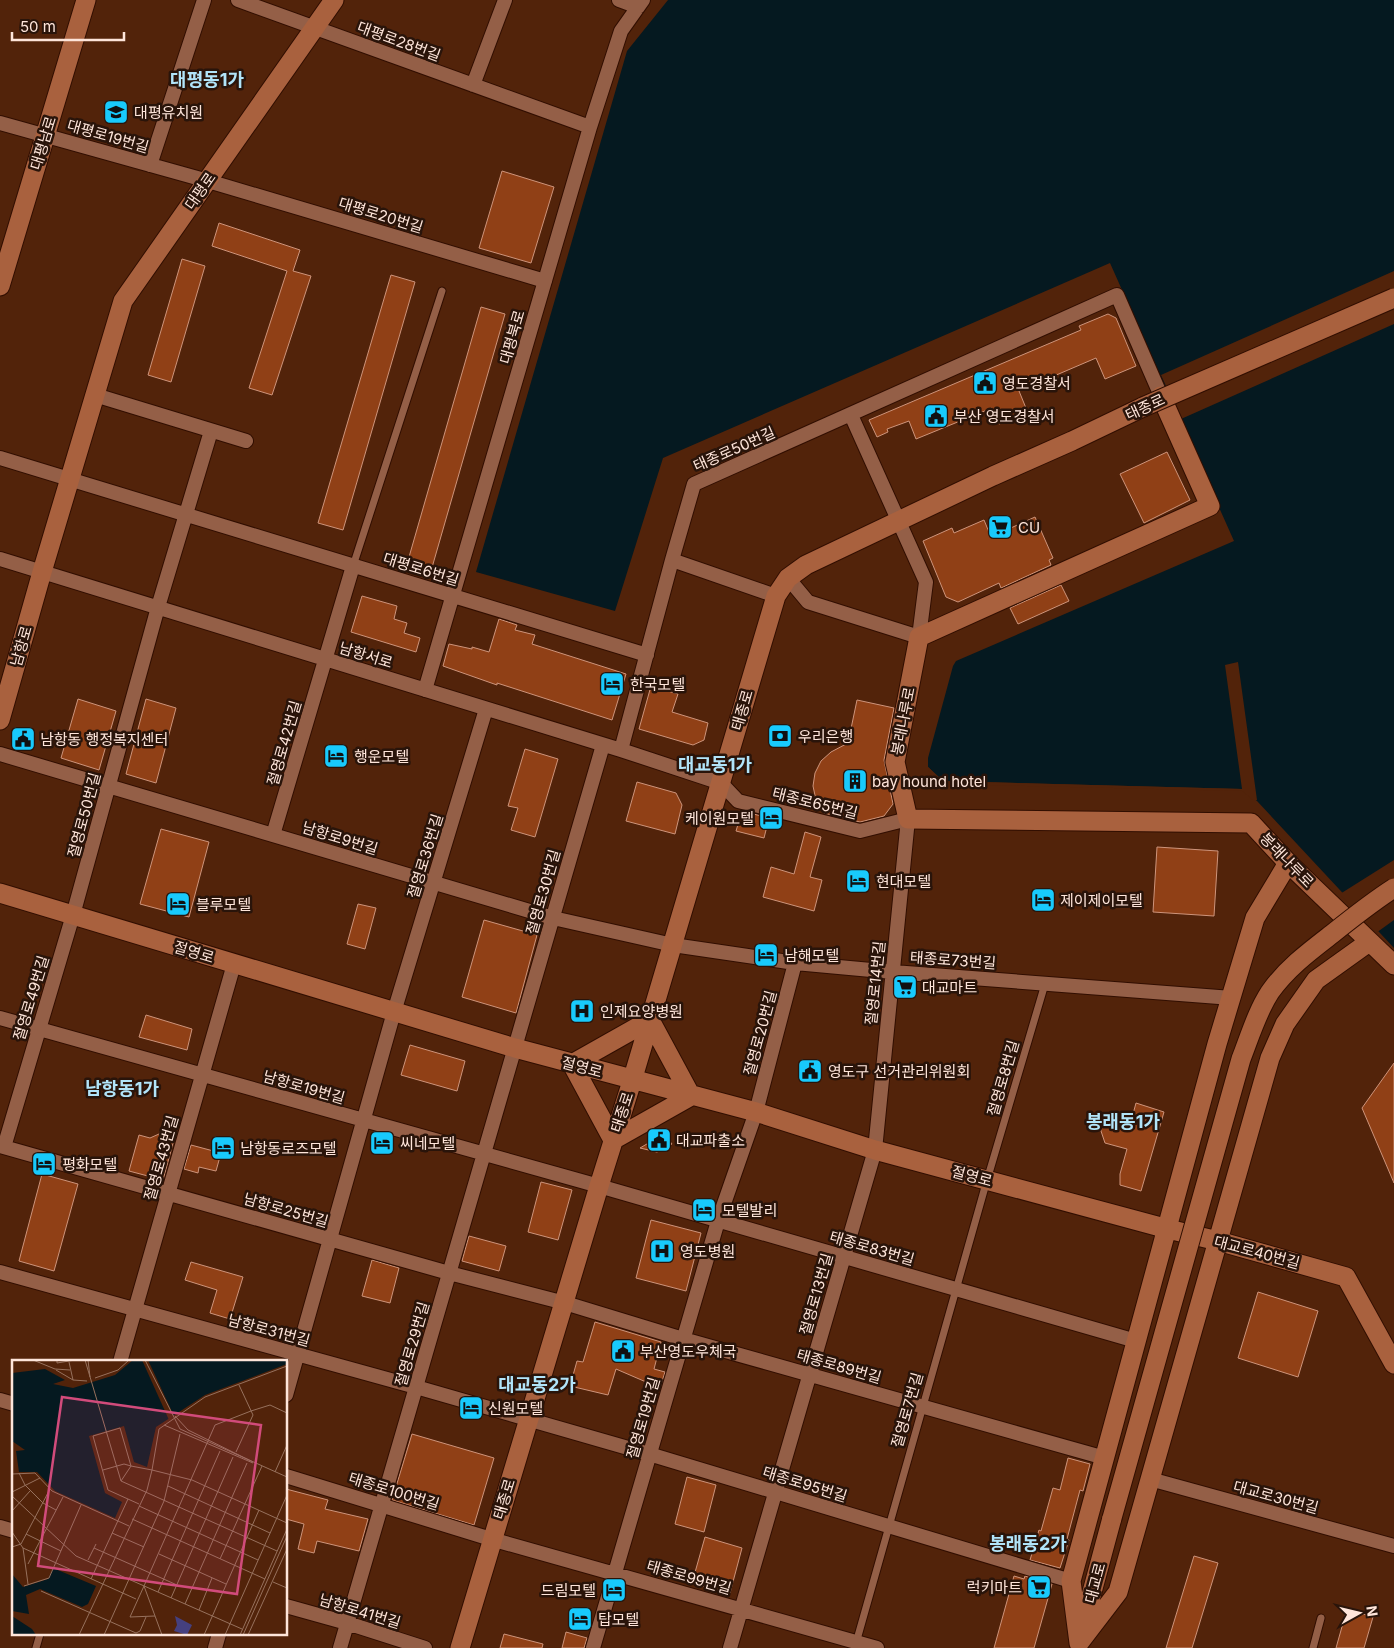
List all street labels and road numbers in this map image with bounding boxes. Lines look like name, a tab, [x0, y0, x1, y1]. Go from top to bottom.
street label: 대평로28번길	[355, 17, 443, 65]
street label: 대평남로	[26, 114, 60, 172]
street label: 대평로19번길	[65, 115, 151, 157]
street label: 대평로	[180, 169, 220, 213]
street label: 대평로20번길	[336, 193, 426, 237]
street label: 대평북로	[495, 308, 529, 366]
street label: 태종로	[1122, 390, 1168, 424]
street label: 태종로50번길	[690, 423, 778, 475]
street label: 대평로6번길	[381, 548, 461, 590]
street label: 남항로	[6, 623, 36, 669]
street label: 남항서로	[337, 638, 395, 672]
street label: 봉래나루로	[887, 685, 919, 757]
street label: 태종로	[727, 687, 757, 733]
street label: 절영로42번길	[263, 698, 305, 788]
street label: 절영로50번길	[63, 770, 105, 860]
street label: 태종로65번길	[770, 783, 860, 823]
street label: 절영로36번길	[403, 811, 447, 901]
street label: 남항로9번길	[300, 817, 380, 859]
street label: 봉래나루로	[1256, 829, 1318, 891]
street label: 절영로30번길	[522, 847, 564, 937]
street label: 절영로	[171, 937, 217, 967]
street label: 절영로14번길	[861, 940, 889, 1026]
street label: 태종로73번길	[909, 948, 997, 972]
street label: 절영로49번길	[9, 953, 53, 1043]
street label: 절영로20번길	[739, 988, 781, 1078]
street label: 절영로8번길	[983, 1038, 1023, 1118]
street label: 절영로	[560, 1052, 604, 1082]
street label: 남항로19번길	[261, 1066, 347, 1108]
street label: 태종로	[607, 1089, 637, 1135]
street label: 절영로43번길	[140, 1113, 182, 1203]
street label: 절영로	[950, 1161, 994, 1191]
street label: 남항로25번길	[241, 1189, 331, 1231]
street label: 태종로83번길	[827, 1227, 917, 1269]
street label: 대교로40번길	[1212, 1231, 1302, 1273]
street label: 절영로13번길	[795, 1251, 837, 1337]
street label: 절영로29번길	[391, 1299, 433, 1389]
street label: 남항로31번길	[226, 1310, 312, 1350]
street label: 태종로89번길	[794, 1345, 884, 1387]
street label: 절영로7번길	[887, 1370, 927, 1450]
street label: 절영로19번길	[622, 1375, 664, 1461]
street label: 태종로95번길	[760, 1462, 850, 1506]
street label: 태종로100번길	[346, 1468, 442, 1514]
street label: 태종로	[489, 1476, 519, 1522]
street label: 대교로30번길	[1231, 1476, 1321, 1518]
street label: 태종로99번길	[644, 1556, 734, 1598]
street label: 대교로	[1080, 1561, 1110, 1605]
street label: 남항로41번길	[317, 1590, 403, 1632]

